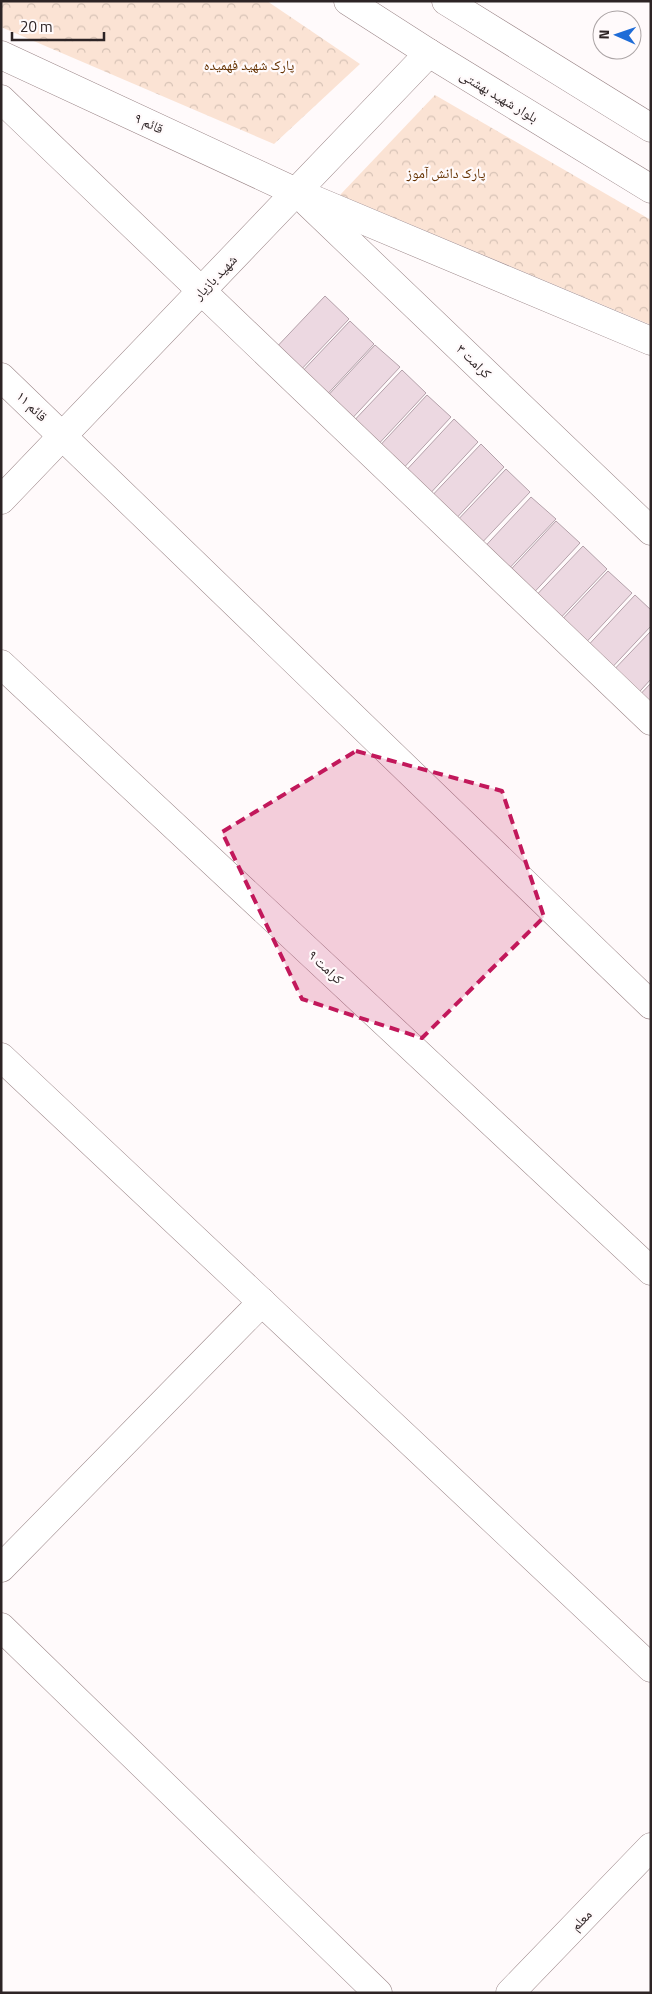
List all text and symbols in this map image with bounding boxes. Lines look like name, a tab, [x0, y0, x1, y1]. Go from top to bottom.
scale bar	[12, 10, 105, 42]
north arrow	[592, 10, 642, 60]
text: 20 m	[20, 15, 53, 38]
text: N	[593, 29, 614, 40]
park label: پارک شهید فهمیده	[204, 54, 295, 75]
street label: بلوار شهید بهشتی	[456, 64, 543, 127]
street label: قائم ۹	[131, 107, 167, 138]
park label: پارک دانش آموز	[406, 162, 486, 183]
street label: شهید بازیار	[187, 249, 242, 305]
street label: کرامت ۳	[452, 338, 497, 383]
street label: قائم ۱۱	[12, 385, 53, 426]
street label: کرامت ۹	[304, 945, 349, 989]
street label: معلم	[565, 1904, 596, 1935]

